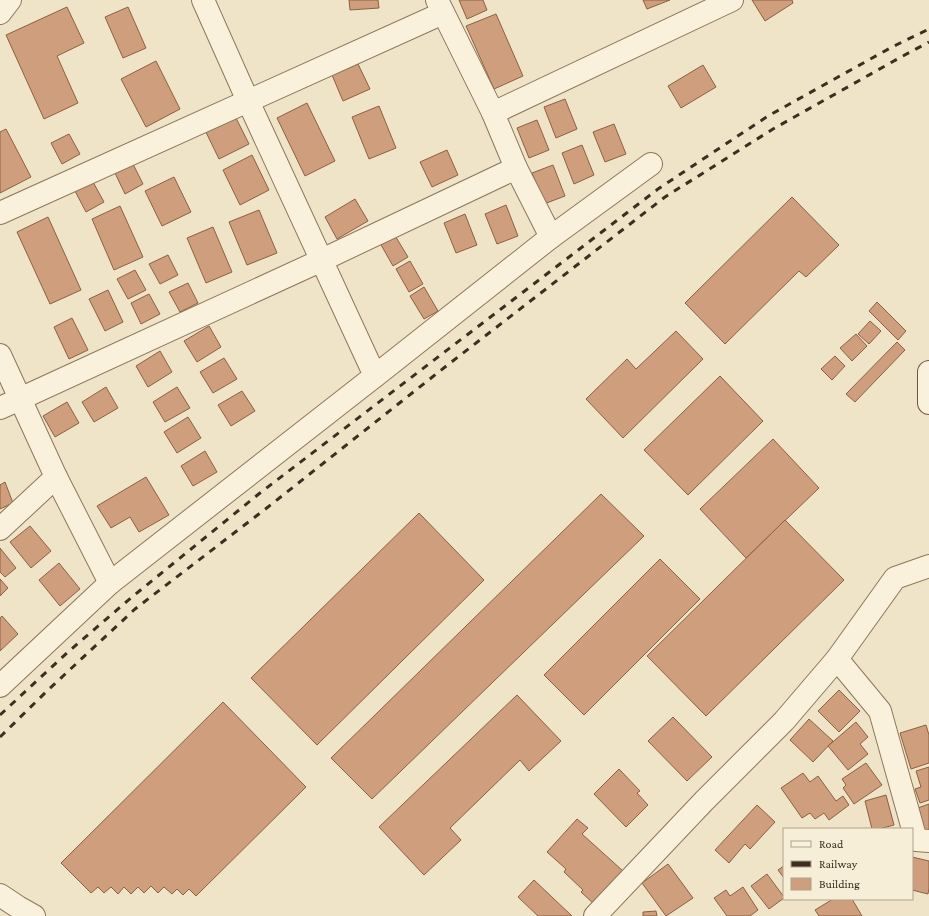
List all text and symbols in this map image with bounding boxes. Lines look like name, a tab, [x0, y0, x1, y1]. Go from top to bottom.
legend	[783, 828, 913, 900]
text: Road	[819, 837, 844, 851]
text: Railway	[819, 857, 858, 871]
text: Building	[819, 877, 860, 891]

